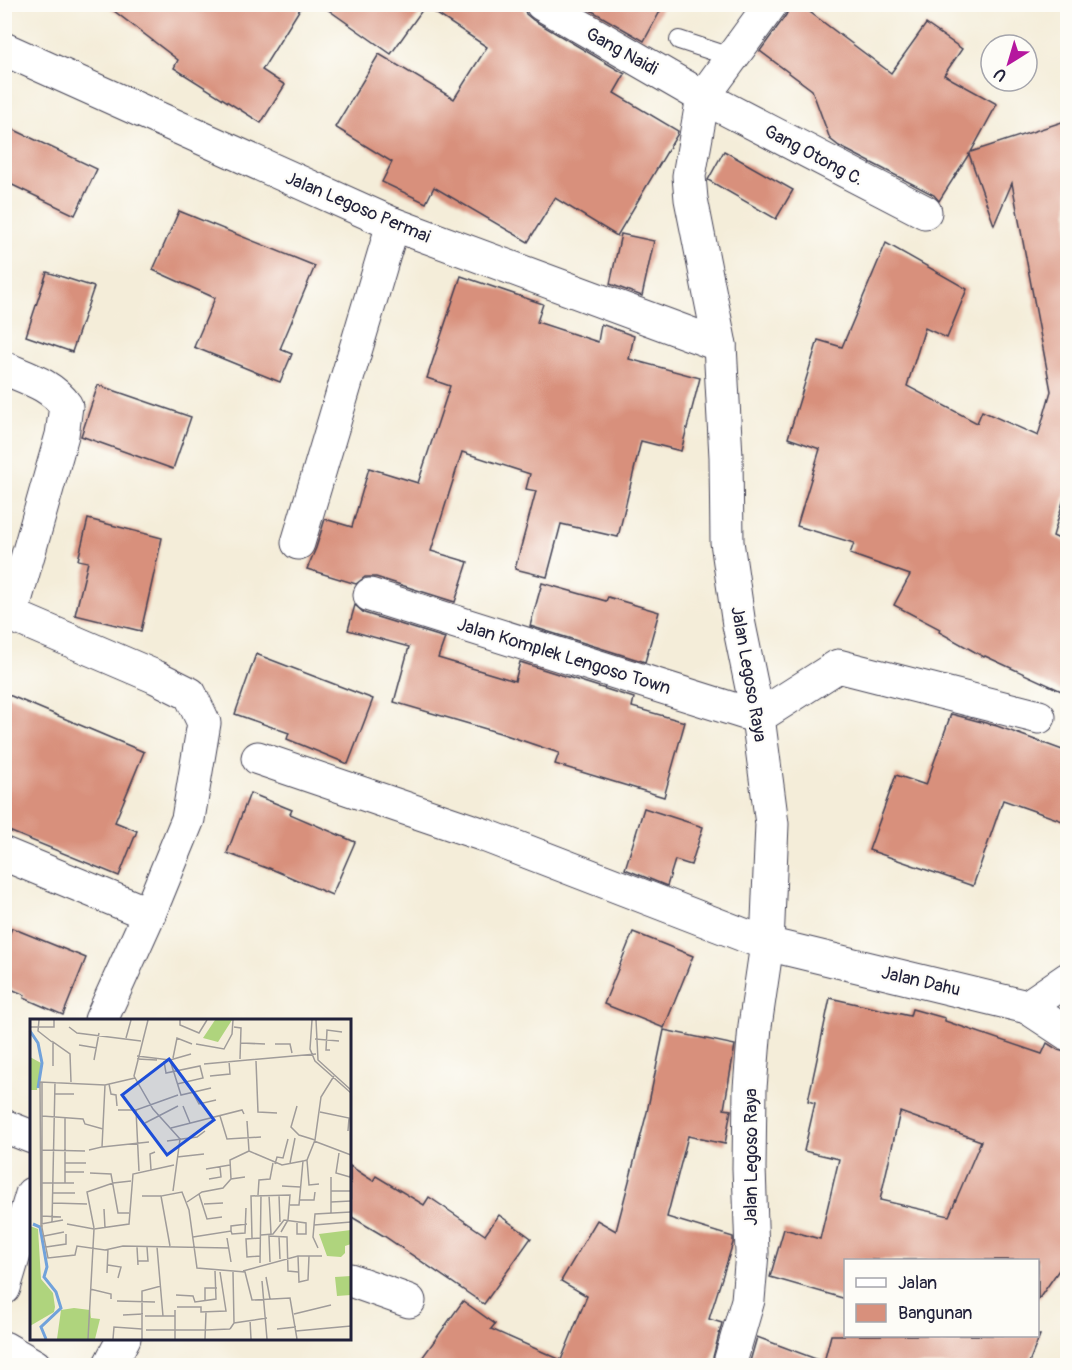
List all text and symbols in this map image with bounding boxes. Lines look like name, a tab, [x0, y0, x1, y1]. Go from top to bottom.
street label: Gang Naidi	[582, 22, 662, 81]
north arrow	[979, 33, 1039, 93]
text: U	[990, 63, 1011, 85]
street label: Gang Otong C.	[760, 120, 867, 191]
street label: Jalan Legoso Permai	[282, 167, 434, 248]
street label: Jalan Legoso Raya	[725, 604, 772, 744]
street label: Jalan Komplek Lengoso Town	[454, 613, 674, 700]
street label: Jalan Dahu	[879, 961, 963, 1002]
inset map	[30, 1019, 351, 1340]
street label: Jalan Legoso Raya	[740, 1088, 763, 1226]
legend	[844, 1259, 1039, 1337]
text: Jalan	[898, 1272, 937, 1295]
text: Bangunan	[898, 1302, 973, 1325]

